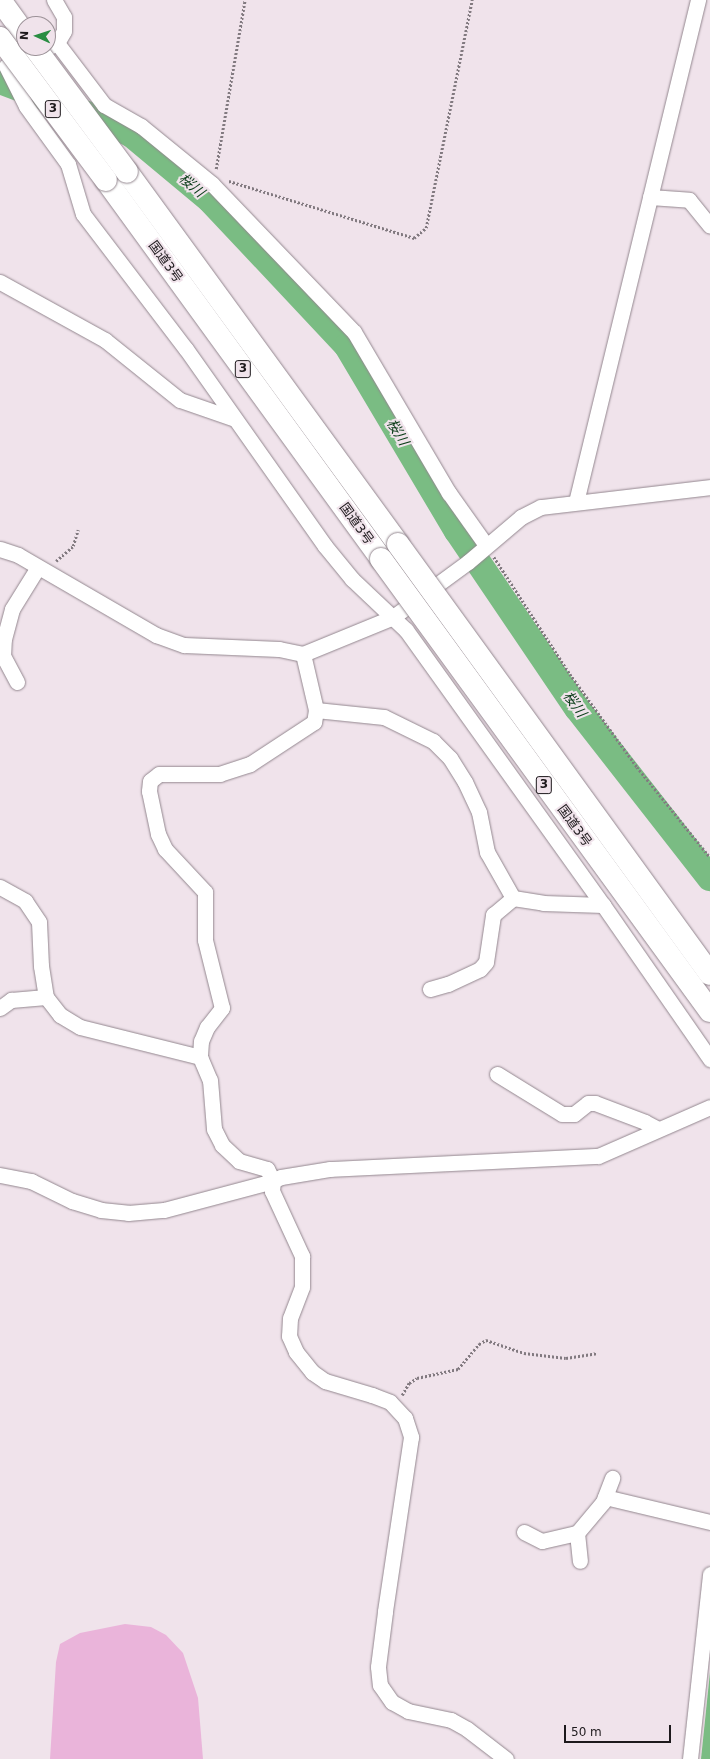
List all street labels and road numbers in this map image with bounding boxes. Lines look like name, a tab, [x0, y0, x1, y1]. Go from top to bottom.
road number: 3	[44, 99, 62, 119]
street label: 国道3号	[145, 238, 185, 286]
road number: 3	[234, 359, 252, 379]
street label: 国道3号	[336, 500, 376, 548]
road number: 3	[535, 775, 553, 795]
street label: 国道3号	[554, 802, 594, 850]

